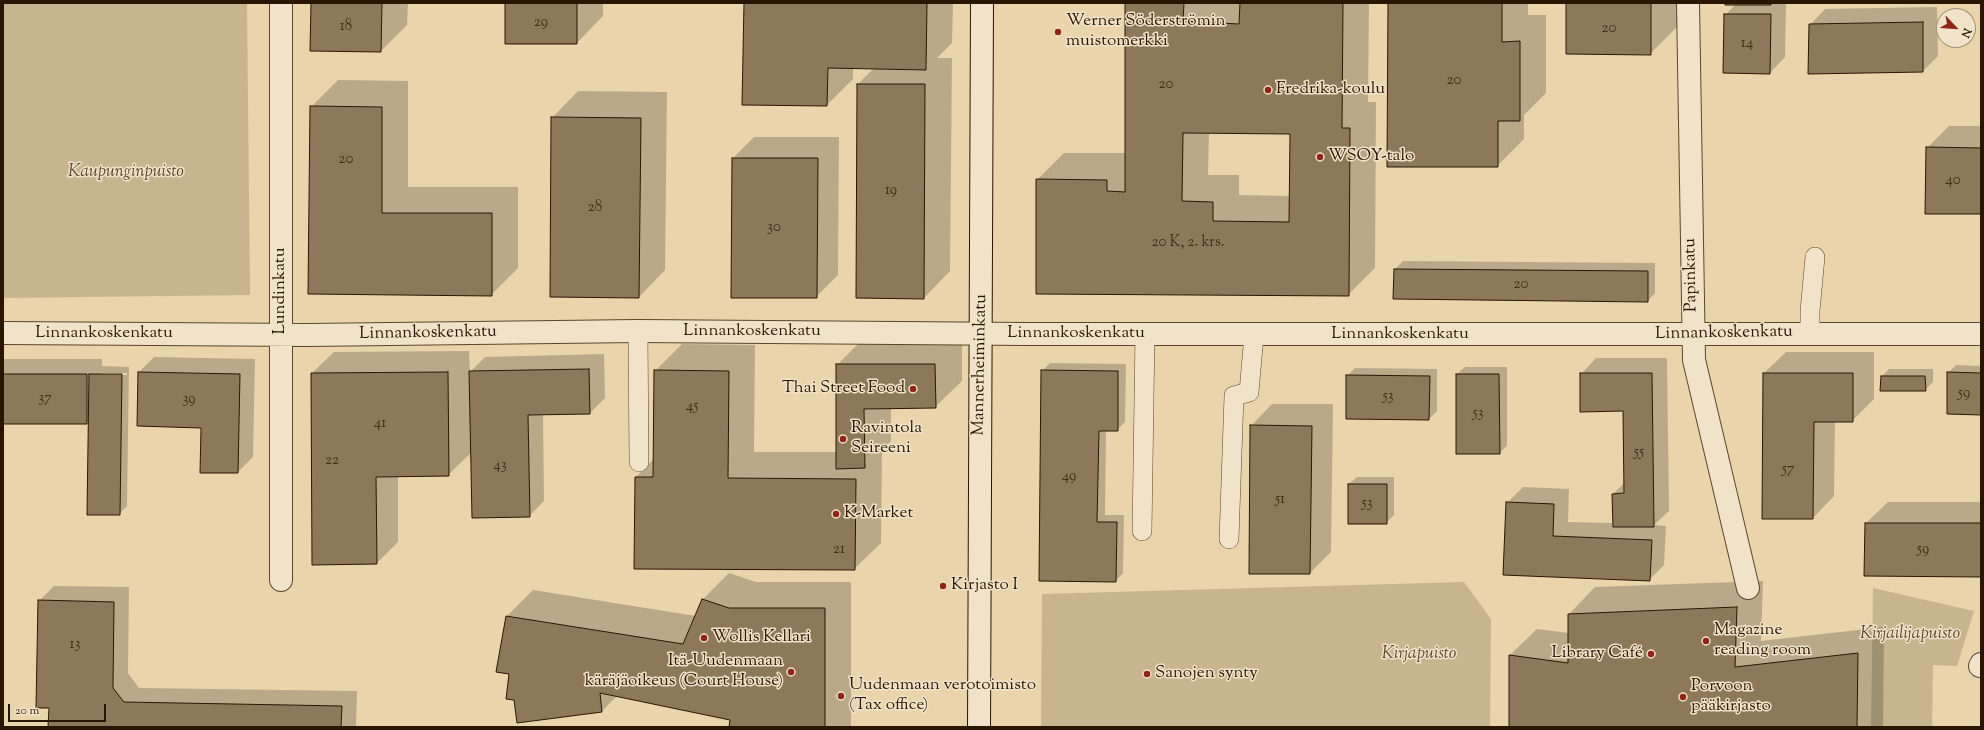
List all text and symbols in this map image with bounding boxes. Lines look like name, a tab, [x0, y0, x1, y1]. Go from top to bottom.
north arrow	[1936, 8, 1976, 48]
place label: Werner Söderströmin muistomerkki	[1066, 12, 1226, 52]
house number: 29	[534, 14, 548, 32]
house number: 18	[340, 18, 352, 36]
house number: 20	[1602, 20, 1616, 38]
text: N	[1957, 25, 1975, 40]
marker: Werner Söderströmin muistomerkki	[1053, 27, 1063, 37]
house number: 14	[1741, 35, 1753, 53]
house number: 20	[1447, 72, 1461, 90]
house number: 20	[1159, 76, 1173, 94]
place label: Fredrika-koulu	[1276, 80, 1385, 100]
marker: Fredrika-koulu	[1263, 85, 1273, 95]
place label: WSOY-talo	[1328, 147, 1414, 167]
house number: 20	[339, 151, 353, 169]
marker: WSOY-talo	[1315, 152, 1325, 162]
park label: Kaupunginpuisto	[68, 163, 184, 183]
house number: 40	[1945, 172, 1961, 190]
house number: 19	[885, 182, 897, 200]
house number: 28	[588, 199, 602, 217]
house number: 30	[767, 219, 781, 237]
house number: 20 K, 2. krs.	[1151, 234, 1225, 252]
street label: Papinkatu	[1681, 238, 1703, 312]
street label: Lundinkatu	[271, 248, 291, 334]
house number: 20	[1514, 276, 1528, 294]
street label: Mannerheiminkatu	[970, 294, 992, 436]
street label: Linnankoskenkatu	[683, 322, 821, 342]
street label: Linnankoskenkatu	[359, 323, 497, 345]
street label: Linnankoskenkatu	[1655, 323, 1793, 345]
street label: Linnankoskenkatu	[35, 324, 173, 344]
street label: Linnankoskenkatu	[1007, 324, 1145, 344]
street label: Linnankoskenkatu	[1331, 325, 1469, 345]
place label: Thai Street Food	[782, 379, 905, 399]
marker: Thai Street Food	[908, 384, 918, 394]
house number: 59	[1958, 385, 1970, 403]
house number: 53	[1382, 388, 1394, 406]
house number: 37	[38, 390, 52, 408]
house number: 39	[182, 391, 196, 409]
house number: 45	[686, 398, 698, 416]
house number: 53	[1472, 405, 1484, 423]
house number: 41	[374, 415, 386, 433]
place label: Ravintola Seireeni	[851, 419, 922, 459]
marker: Ravintola Seireeni	[838, 434, 848, 444]
house number: 55	[1634, 444, 1644, 462]
house number: 22	[325, 452, 339, 470]
house number: 43	[493, 457, 507, 475]
house number: 57	[1782, 461, 1794, 479]
house number: 49	[1062, 468, 1076, 486]
house number: 51	[1275, 491, 1285, 509]
house number: 53	[1361, 495, 1373, 513]
place label: K-Market	[844, 504, 913, 524]
marker: K-Market	[831, 509, 841, 519]
house number: 21	[833, 541, 845, 559]
house number: 59	[1917, 541, 1929, 559]
place label: Kirjasto I	[951, 576, 1018, 596]
marker: Kirjasto I	[938, 581, 948, 591]
place label: Magazine reading room	[1714, 621, 1811, 661]
park label: Kirjailijapuisto	[1860, 625, 1960, 645]
place label: Wollis Kellari	[712, 628, 811, 648]
marker: Wollis Kellari	[699, 633, 709, 643]
house number: 13	[69, 636, 81, 654]
marker: Magazine reading room	[1701, 636, 1711, 646]
place label: Library Café	[1552, 644, 1643, 664]
park label: Kirjapuisto	[1382, 645, 1456, 665]
marker: Library Café	[1646, 649, 1656, 659]
place label: Itä-Uudenmaan käräjäoikeus (Court House)	[585, 652, 783, 692]
place label: Sanojen synty	[1155, 664, 1258, 684]
marker: Itä-Uudenmaan käräjäoikeus (Court House)	[786, 667, 796, 677]
marker: Sanojen synty	[1142, 669, 1152, 679]
place label: Uudenmaan verotoimisto (Tax office)	[849, 676, 1036, 716]
place label: Porvoon pääkirjasto	[1691, 677, 1771, 717]
marker: Uudenmaan verotoimisto (Tax office)	[836, 691, 846, 701]
marker: Porvoon pääkirjasto	[1678, 692, 1688, 702]
scale bar	[10, 696, 108, 722]
text: 20 m	[15, 702, 39, 720]

